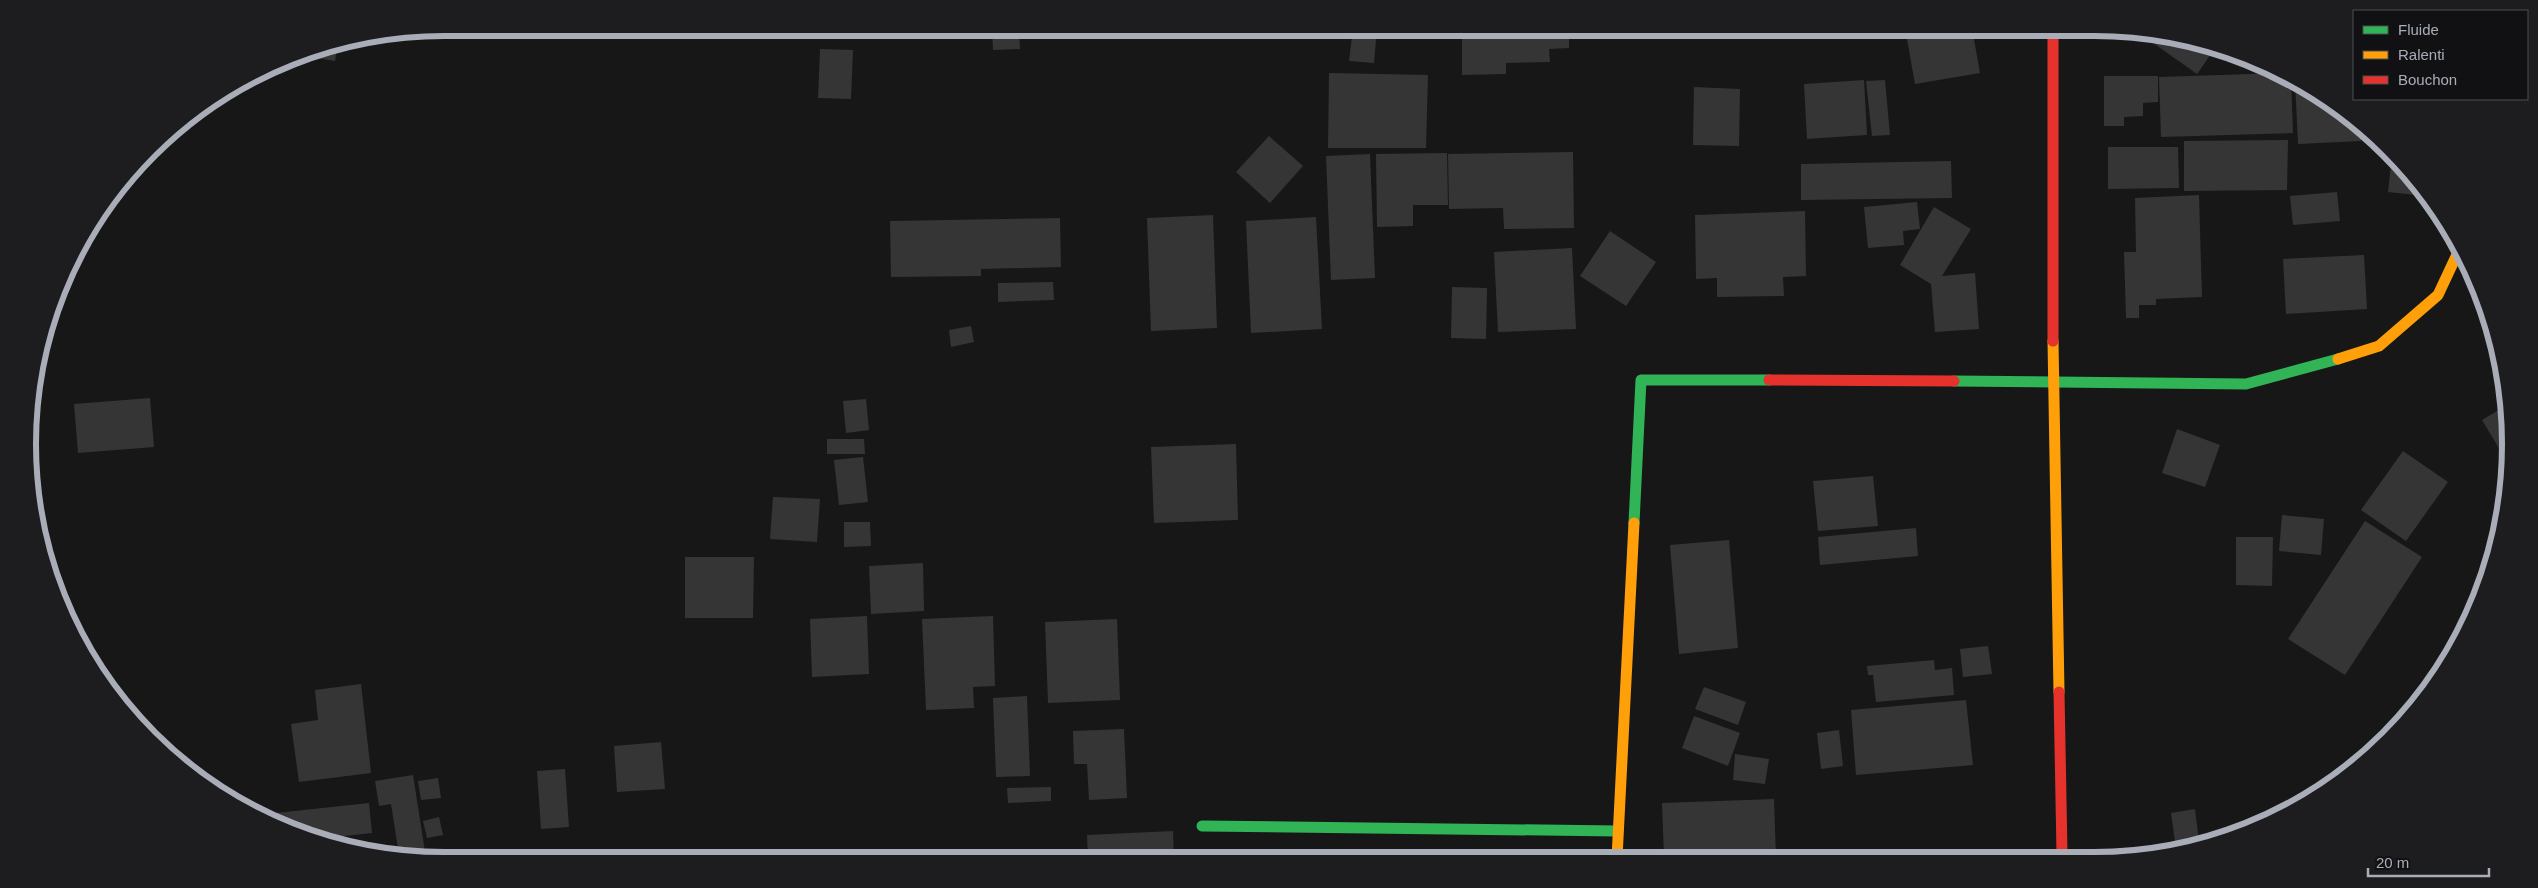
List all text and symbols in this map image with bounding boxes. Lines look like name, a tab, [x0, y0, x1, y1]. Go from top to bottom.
legend	[2353, 10, 2528, 100]
text: Fluide	[2398, 21, 2439, 38]
text: Ralenti	[2398, 46, 2445, 63]
text: Bouchon	[2398, 71, 2457, 88]
scale bar	[2368, 846, 2489, 878]
text: 20 m	[2376, 854, 2409, 871]

